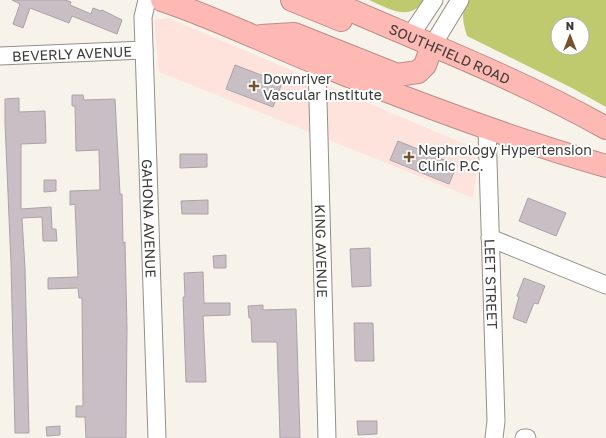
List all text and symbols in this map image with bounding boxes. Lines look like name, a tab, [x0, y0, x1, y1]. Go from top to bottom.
north arrow	[550, 16, 590, 56]
street label: SOUTHFIELD ROAD	[387, 19, 513, 87]
text: N	[566, 19, 574, 32]
street label: BEVERLY AVENUE	[12, 42, 132, 64]
place label: Downriver Vascular Institute	[263, 70, 382, 103]
marker: Downriver Vascular Institute	[248, 80, 260, 92]
place label: Nephrology Hypertension Clinic P.C.	[418, 141, 592, 174]
marker: Nephrology Hypertension Clinic P.C.	[403, 151, 415, 163]
street label: GAHONA AVENUE	[139, 159, 160, 278]
street label: KING AVENUE	[312, 204, 332, 298]
street label: LEET STREET	[482, 238, 502, 330]

